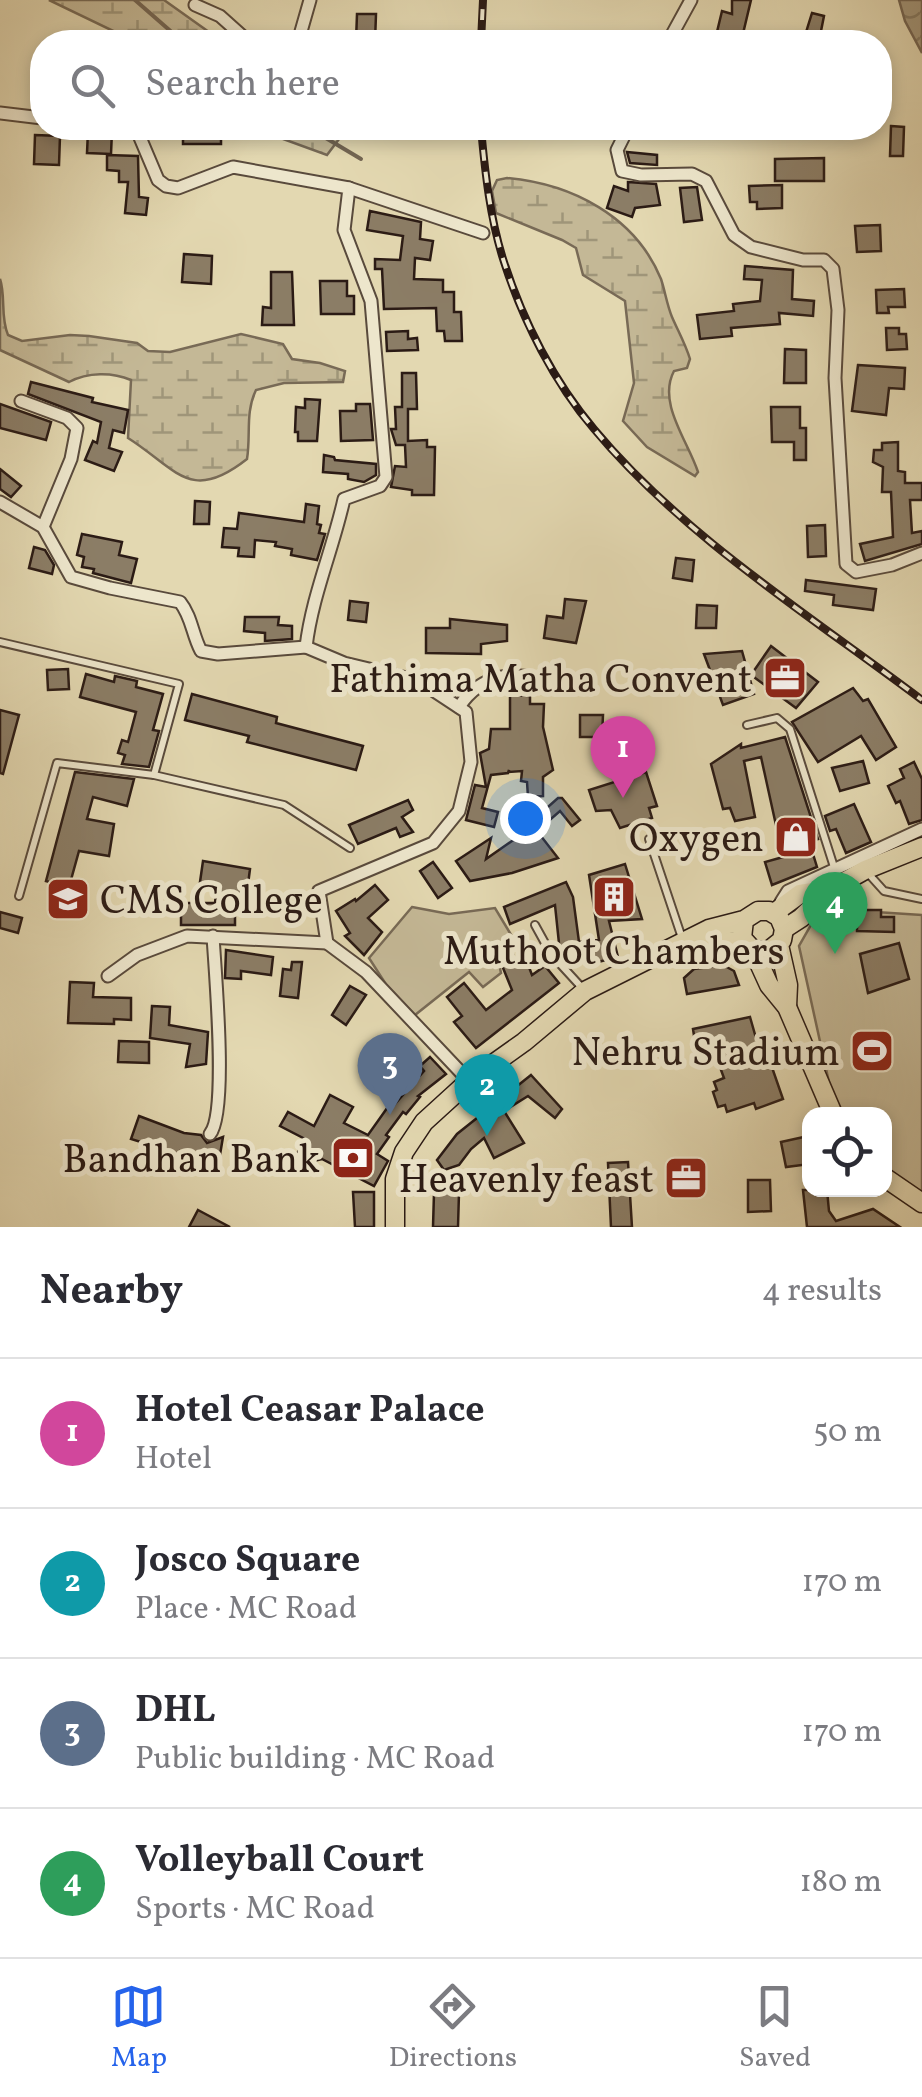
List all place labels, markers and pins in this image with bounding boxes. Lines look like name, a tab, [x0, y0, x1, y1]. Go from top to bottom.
place label: Fathima Matha Convent	[329, 654, 752, 710]
office icon: Fathima Matha Convent	[762, 655, 808, 701]
pin: 1	[590, 716, 656, 798]
place label: Oxygen	[629, 813, 764, 869]
shop icon: Oxygen	[773, 814, 819, 860]
pin: 4	[802, 872, 868, 954]
building icon: Muthoot Chambers	[591, 874, 637, 920]
place label: CMS College	[100, 875, 323, 931]
school or university icon: CMS College	[45, 876, 91, 922]
place label: Muthoot Chambers	[443, 926, 785, 982]
place label: Nehru Stadium	[572, 1027, 840, 1083]
sports icon: Nehru Stadium	[849, 1028, 895, 1074]
pin: 3	[358, 1032, 422, 1115]
pin: 2	[454, 1054, 520, 1136]
place label: Bandhan Bank	[63, 1134, 320, 1190]
bank icon: Bandhan Bank	[330, 1135, 376, 1181]
place label: Heavenly feast	[399, 1154, 654, 1210]
office icon: Heavenly feast	[663, 1155, 709, 1201]

